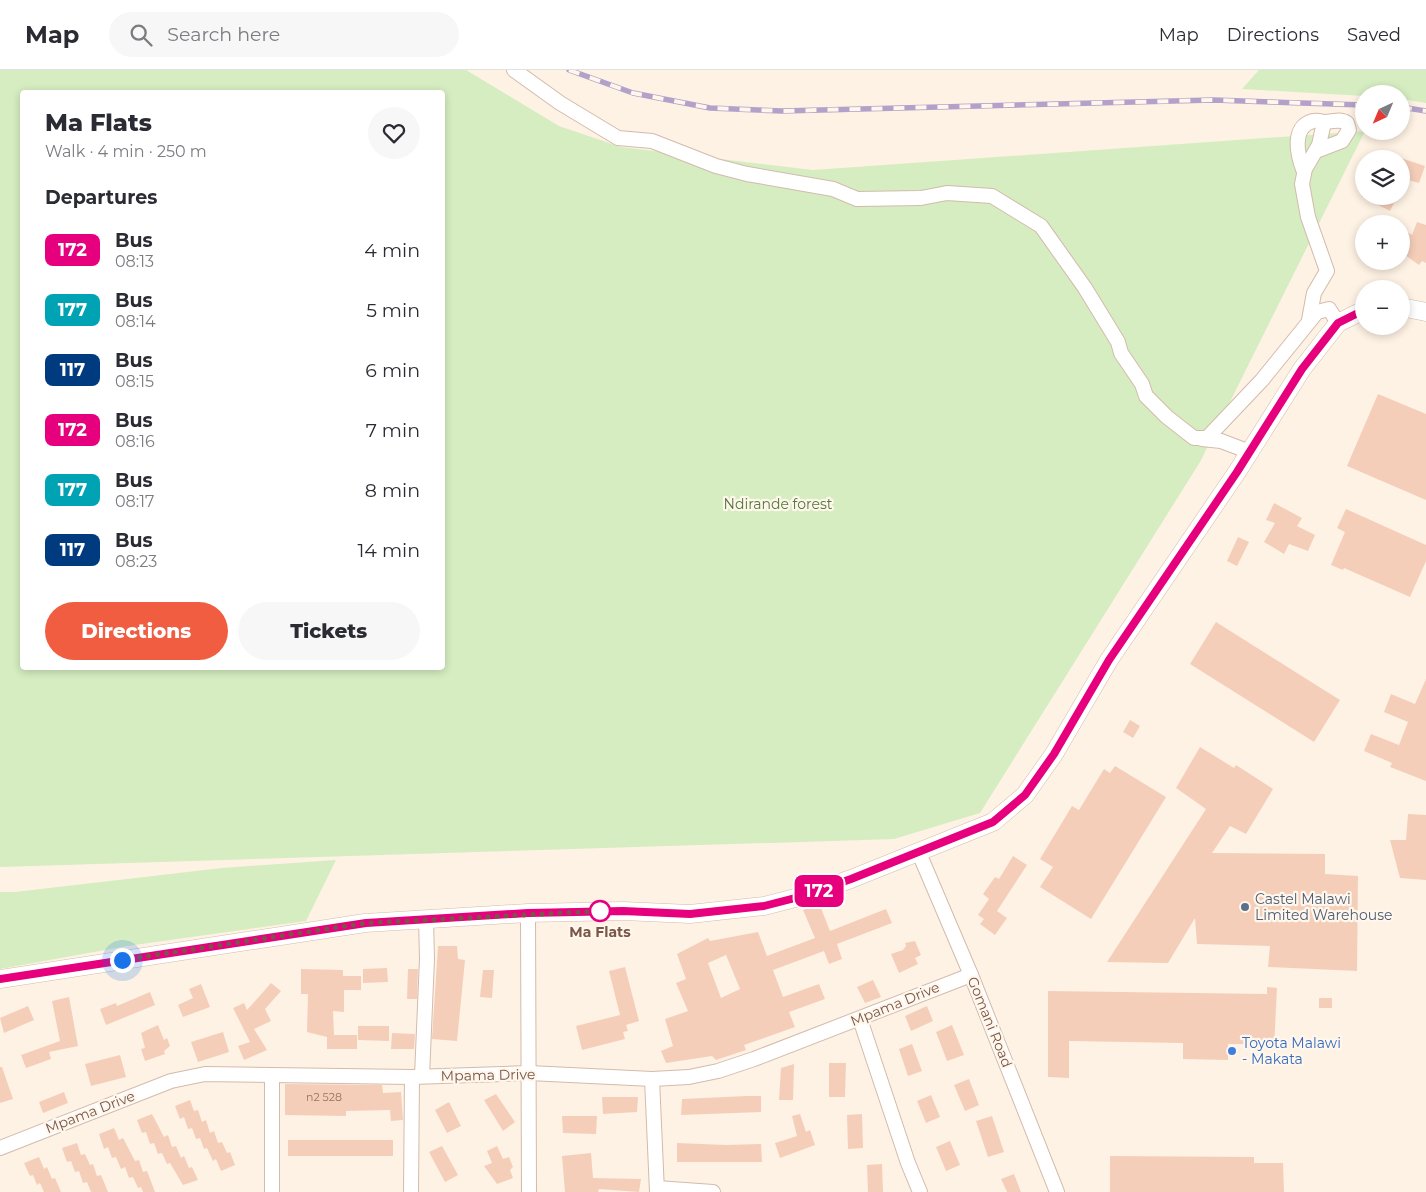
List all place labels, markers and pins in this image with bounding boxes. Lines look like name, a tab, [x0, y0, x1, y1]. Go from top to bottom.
place label: Castel Malawi Limited Warehouse	[1255, 890, 1392, 924]
marker: Ma Flats	[589, 900, 611, 922]
marker: Castel Malawi Limited Warehouse	[1239, 901, 1251, 913]
place label: Ma Flats	[569, 923, 631, 941]
place label: Toyota Malawi - Makata	[1242, 1034, 1341, 1068]
marker: Toyota Malawi - Makata	[1226, 1045, 1238, 1057]

